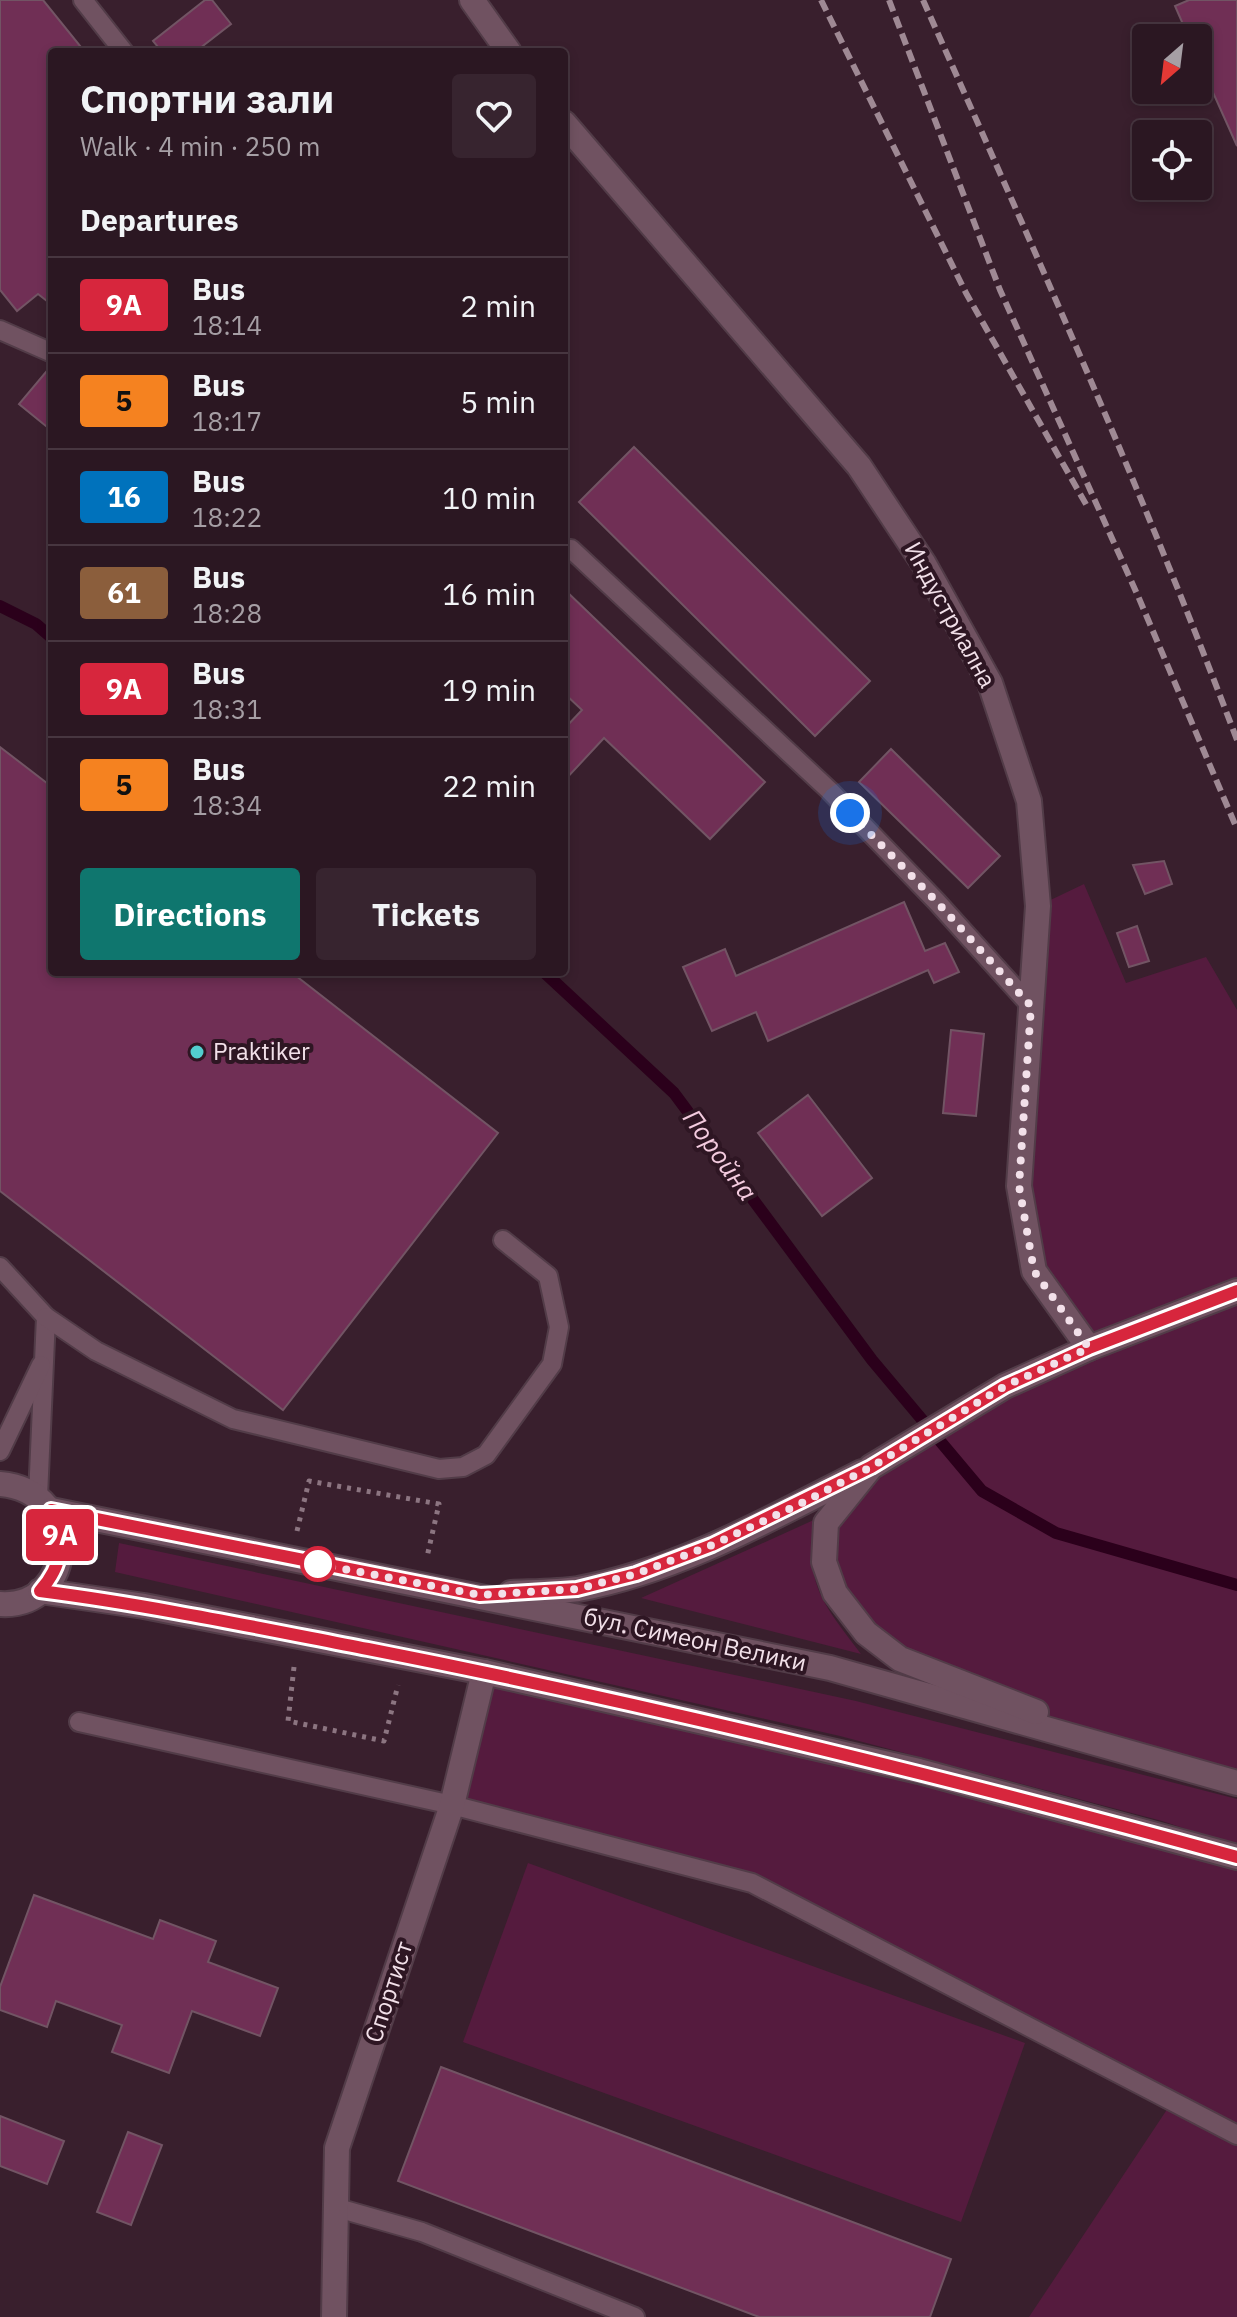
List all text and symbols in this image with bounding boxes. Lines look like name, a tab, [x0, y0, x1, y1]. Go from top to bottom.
north arrow	[1132, 24, 1212, 104]
map controls	[1132, 24, 1212, 200]
text: Спортни зали	[80, 74, 334, 123]
button: heart	[452, 74, 536, 158]
button: locate	[1132, 120, 1212, 200]
text: Walk · 4 min · 250 m	[80, 129, 320, 163]
text: Departures	[80, 200, 239, 239]
text: Bus	[192, 269, 245, 308]
text: 9А	[106, 286, 142, 323]
text: 2 min	[460, 286, 536, 325]
text: 18:14	[192, 308, 262, 342]
text: Bus	[192, 365, 245, 404]
text: 5	[116, 382, 132, 419]
text: 5 min	[460, 382, 536, 421]
text: 18:17	[192, 404, 262, 438]
text: Bus	[192, 461, 245, 500]
text: 16	[107, 478, 141, 515]
text: 10 min	[442, 478, 536, 517]
text: 18:22	[192, 500, 262, 534]
street label: Индустриална	[898, 536, 1004, 693]
text: Bus	[192, 557, 245, 596]
text: 61	[107, 574, 141, 611]
text: 16 min	[442, 574, 536, 613]
text: 18:28	[192, 596, 262, 630]
text: Bus	[192, 653, 245, 692]
text: 9А	[106, 670, 142, 707]
text: 19 min	[442, 670, 536, 709]
text: 18:31	[192, 692, 262, 726]
text: Bus	[192, 749, 245, 788]
text: 5	[116, 766, 132, 803]
text: 22 min	[442, 766, 536, 805]
text: 18:34	[192, 788, 262, 822]
your location	[830, 793, 870, 833]
button: Directions	[80, 868, 300, 960]
button: Tickets	[316, 868, 536, 960]
place label: Praktiker	[213, 1035, 310, 1067]
marker: Praktiker	[188, 1043, 206, 1061]
water label: Поройна	[676, 1102, 765, 1207]
line badge: 9А	[24, 1509, 96, 1561]
text: 9А	[42, 1516, 78, 1553]
unlabelled marker	[301, 1547, 335, 1581]
street label: бул. Симеон Велики	[581, 1600, 809, 1678]
street label: Спортист	[357, 1937, 419, 2046]

